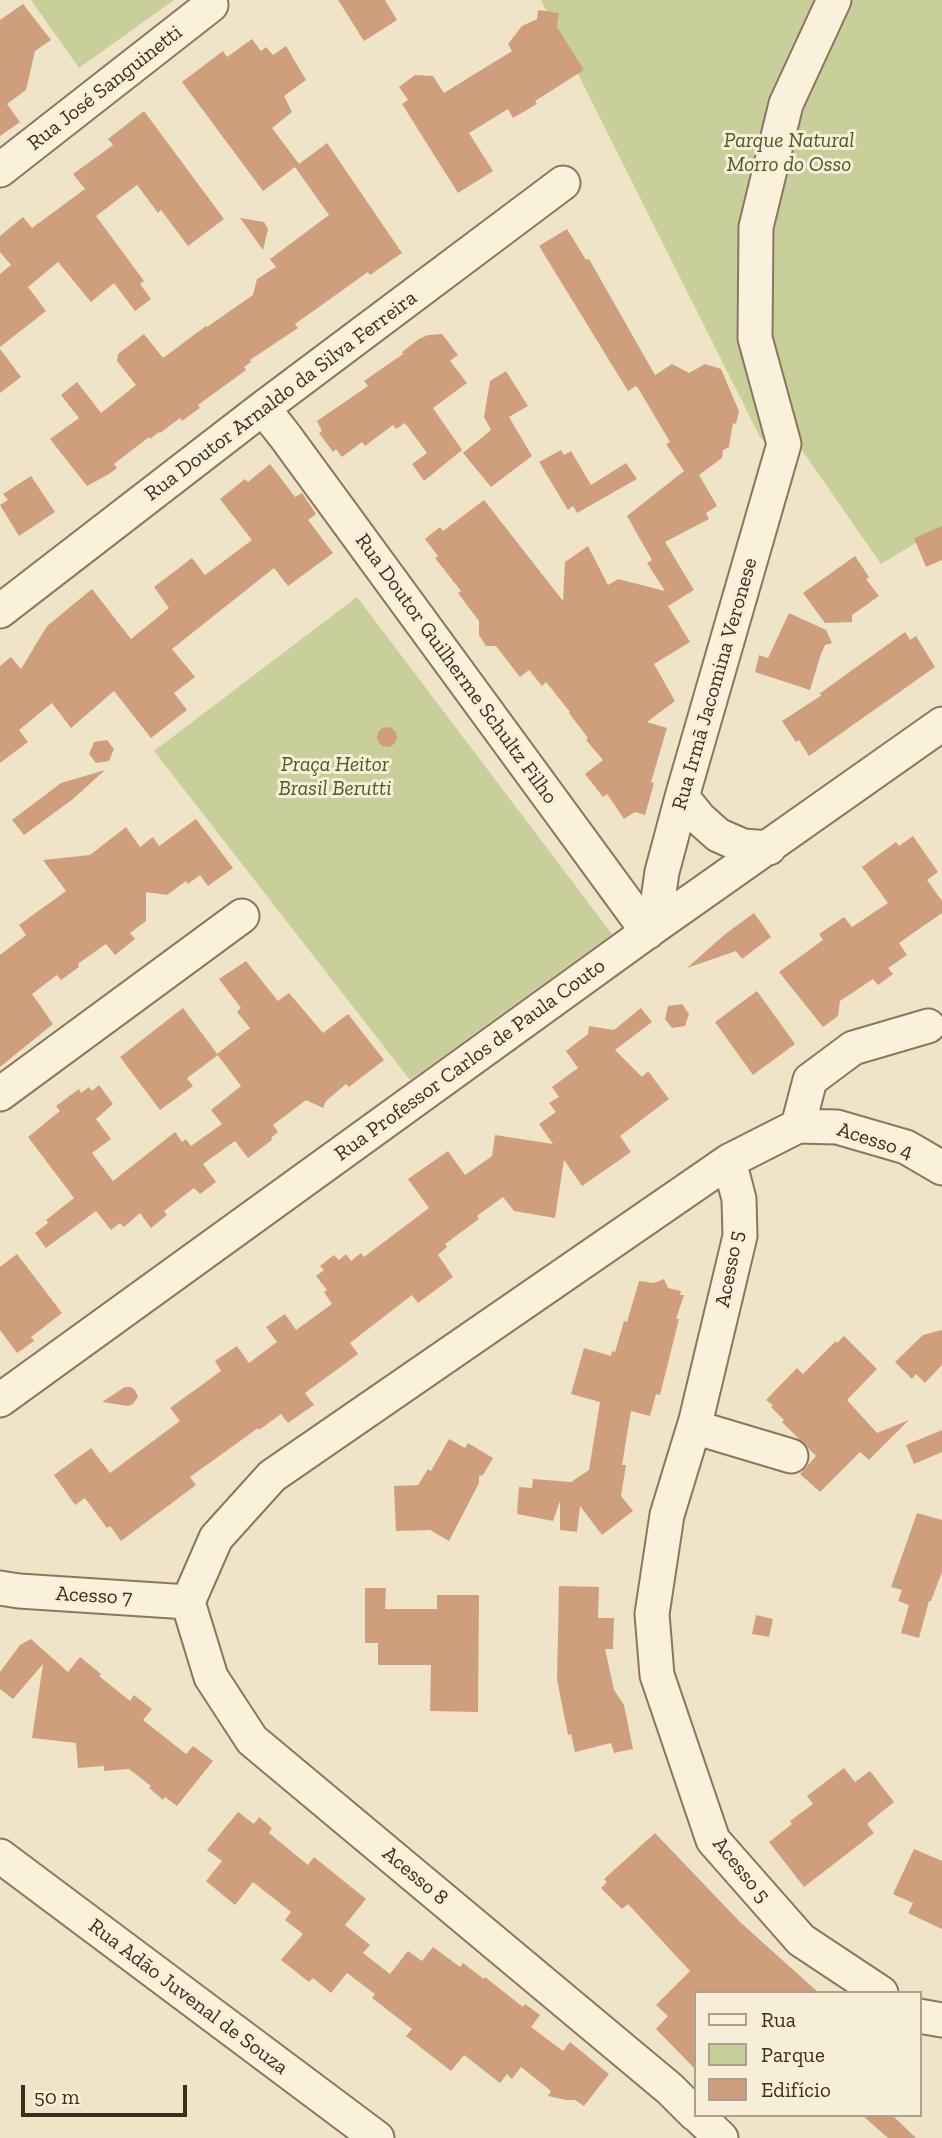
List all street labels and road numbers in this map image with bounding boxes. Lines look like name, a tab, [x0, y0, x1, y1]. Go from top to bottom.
street label: Rua José Sanguinetti	[23, 20, 187, 156]
street label: Rua Doutor Arnaldo da Silva Ferreira	[140, 285, 422, 507]
street label: Rua Doutor Guilherme Schultz Filho	[349, 529, 563, 809]
street label: Rua Irmã Jacomina Veronese	[667, 555, 763, 813]
street label: Rua Professor Carlos de Paula Couto	[330, 953, 610, 1167]
street label: Acesso 4	[834, 1117, 916, 1165]
street label: Acesso 5	[710, 1229, 750, 1309]
street label: Acesso 7	[55, 1581, 133, 1611]
street label: Acesso 5	[707, 1832, 775, 1908]
street label: Acesso 8	[377, 1841, 453, 1911]
street label: Rua Adão Juvenal de Souza	[83, 1914, 293, 2080]

